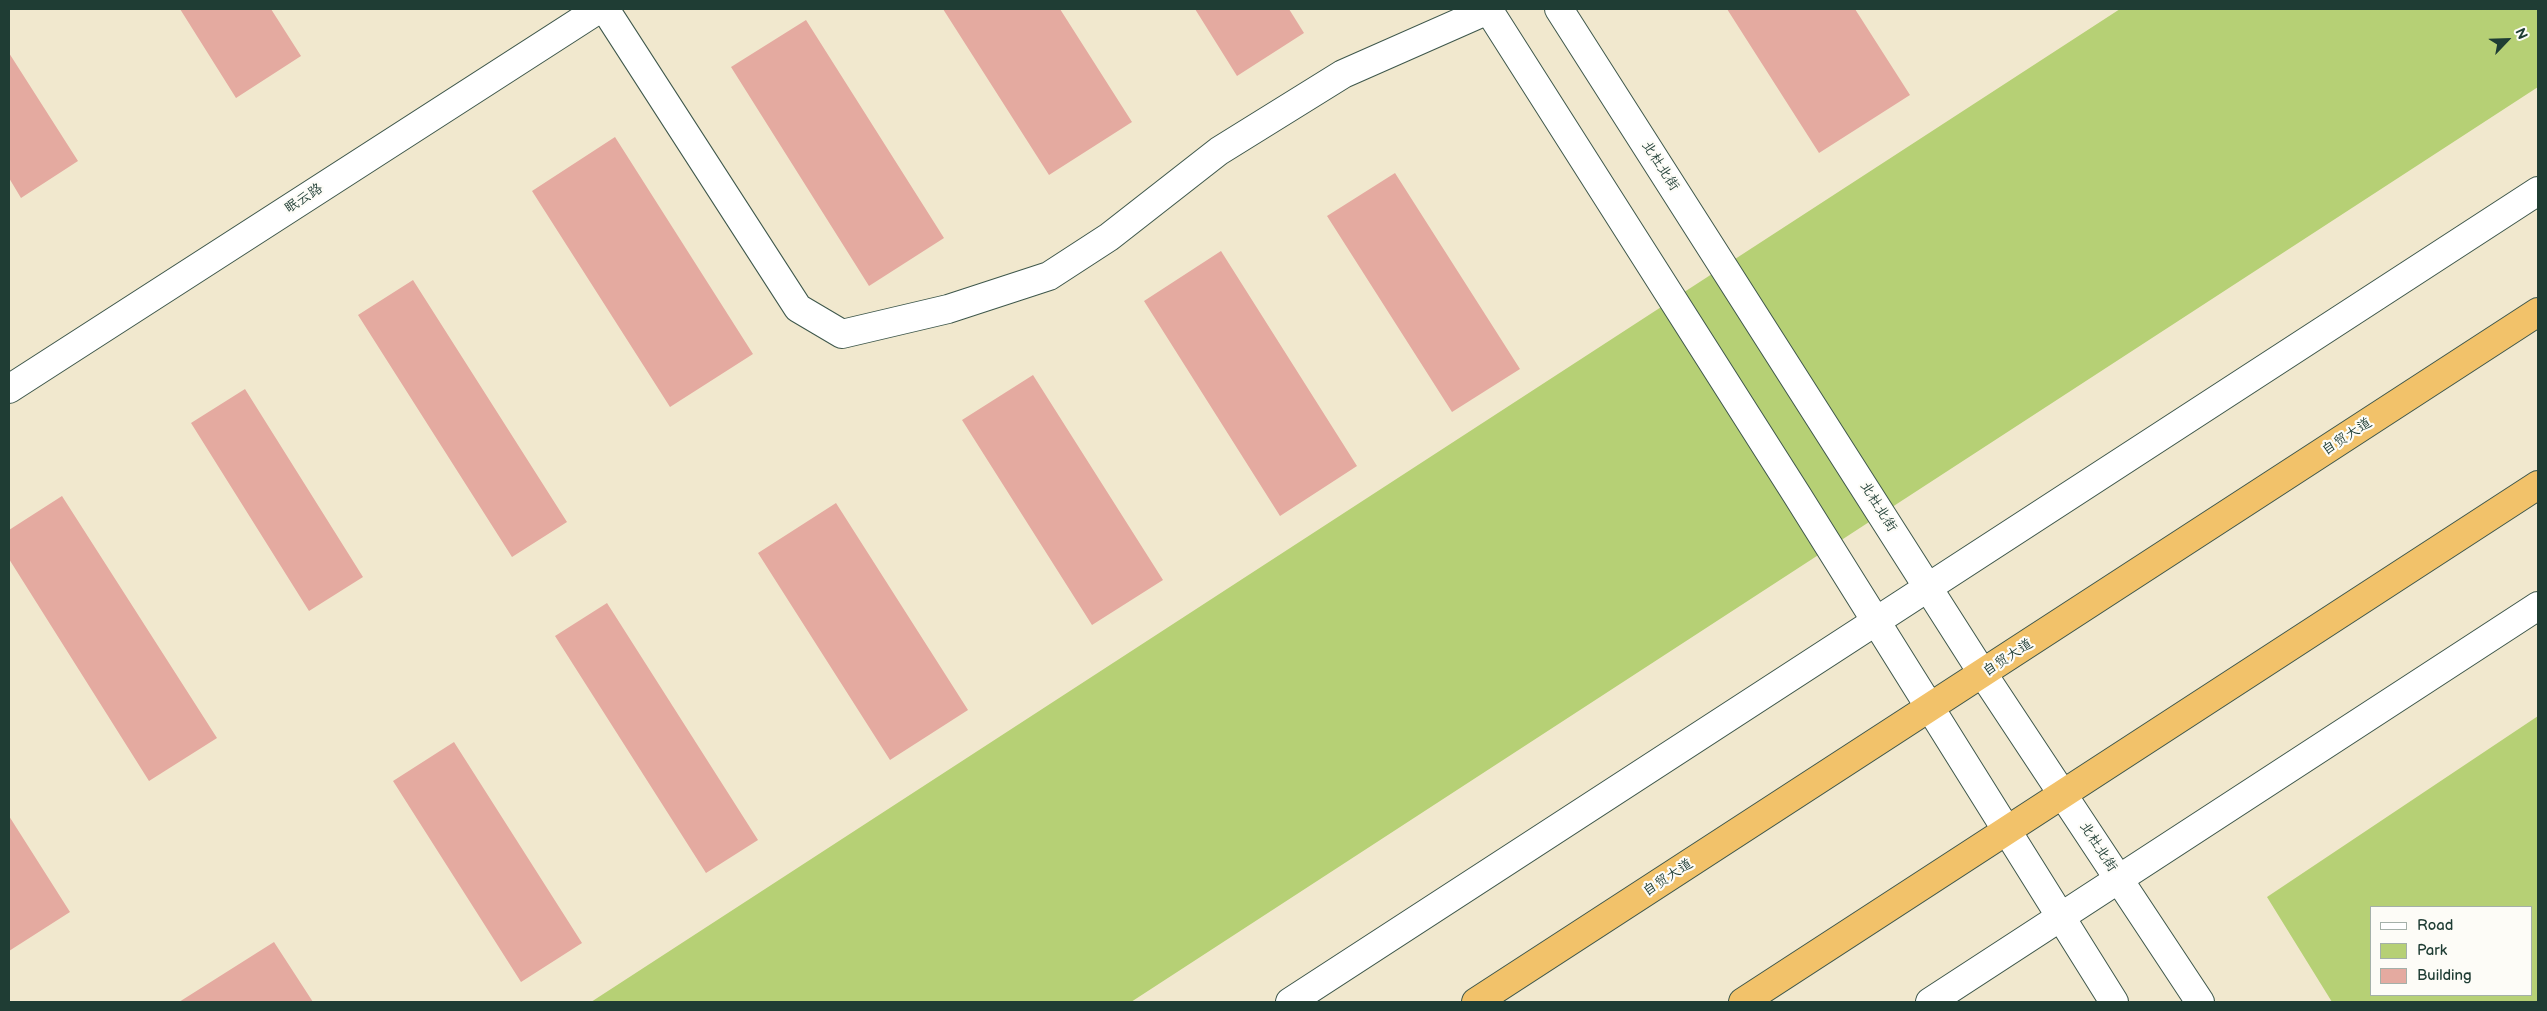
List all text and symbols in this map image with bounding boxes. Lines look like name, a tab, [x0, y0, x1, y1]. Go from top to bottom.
north arrow	[2482, 15, 2532, 65]
text: N	[2511, 25, 2531, 42]
street label: 北杜北街	[1638, 138, 1682, 194]
street label: 眠云路	[282, 181, 326, 217]
street label: 自贸大道	[2319, 415, 2375, 459]
street label: 北杜北街	[1856, 479, 1900, 535]
street label: 自贸大道	[1980, 636, 2036, 680]
street label: 北杜北街	[2076, 819, 2120, 875]
street label: 自贸大道	[1640, 856, 1696, 900]
legend	[2370, 906, 2532, 996]
text: Road	[2417, 916, 2453, 935]
text: Park	[2417, 941, 2447, 960]
text: Building	[2417, 966, 2472, 985]

